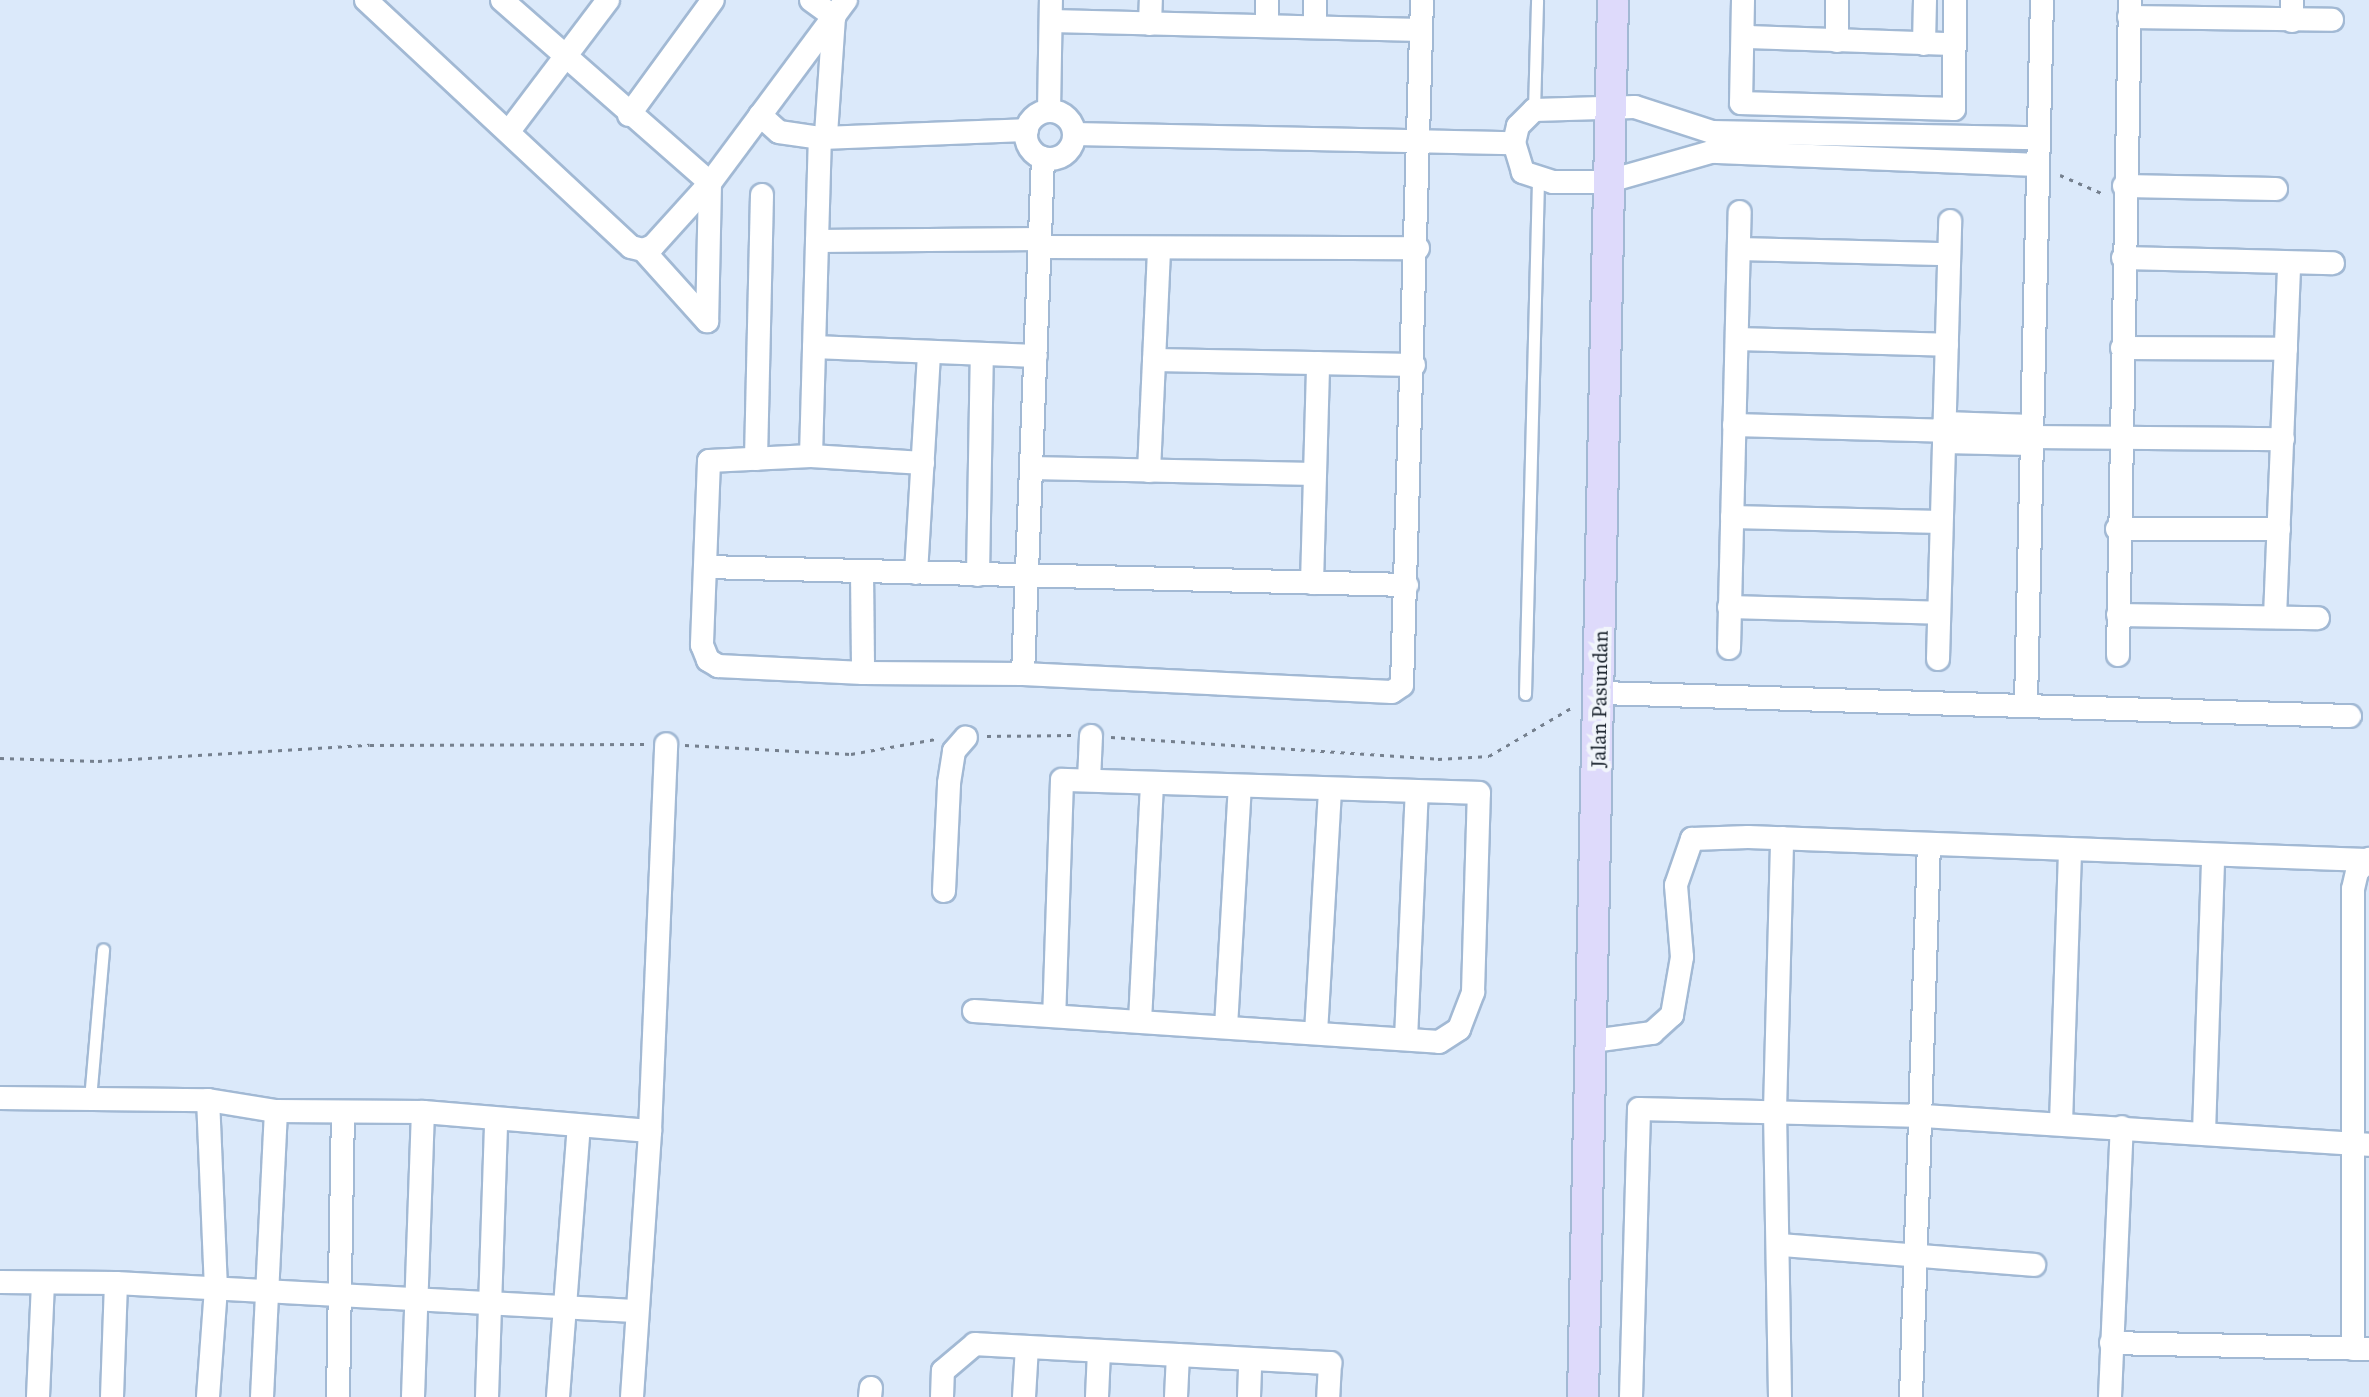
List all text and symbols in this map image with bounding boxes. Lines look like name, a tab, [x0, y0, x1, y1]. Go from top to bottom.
street label: Jalan Pasundan	[1587, 630, 1613, 768]

